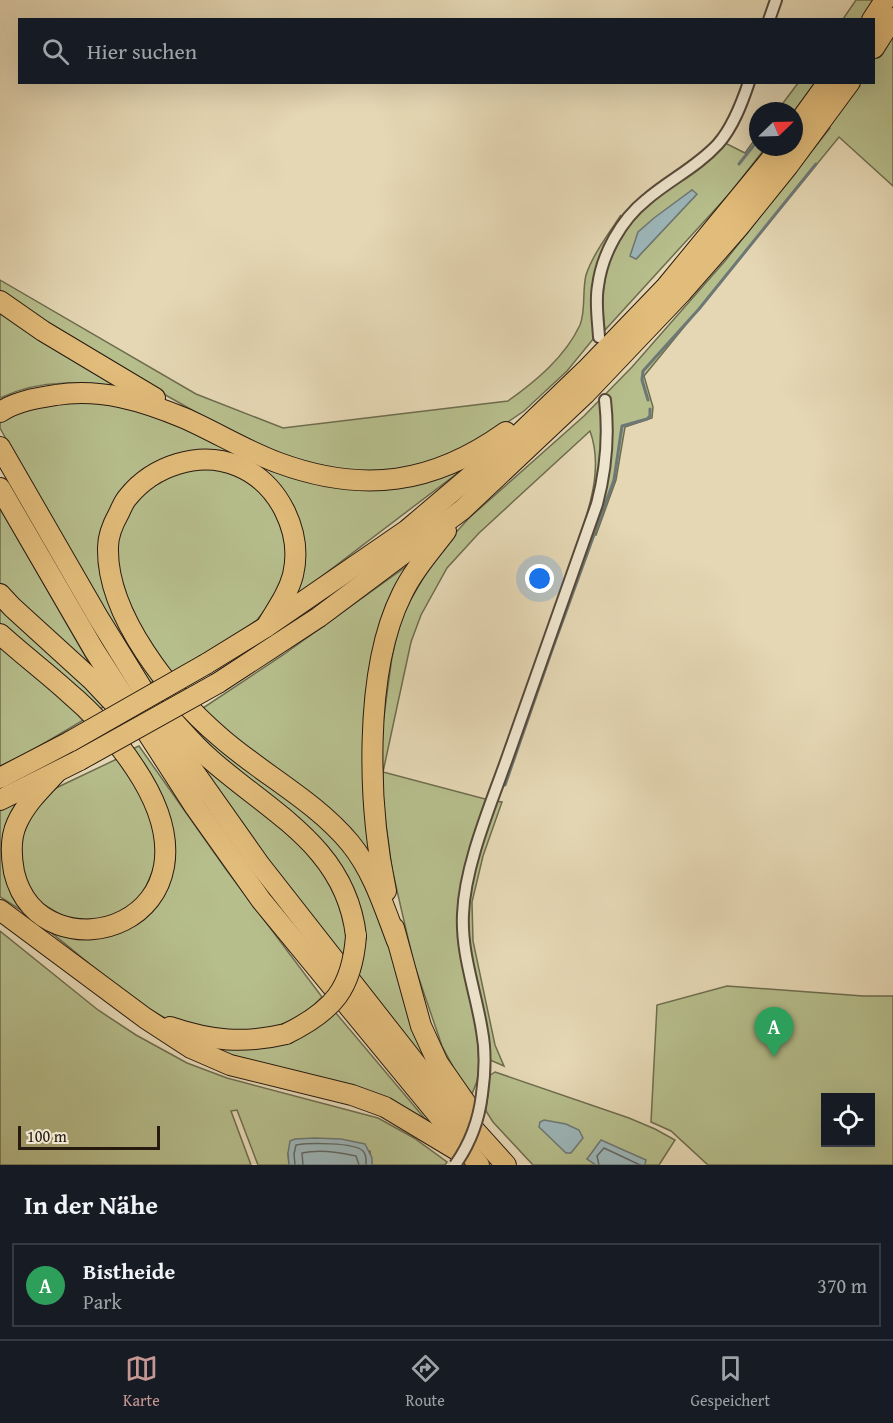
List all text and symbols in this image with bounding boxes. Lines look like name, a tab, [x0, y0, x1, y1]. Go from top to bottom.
search box	[18, 18, 875, 84]
icon: search	[39, 35, 72, 68]
text: Hier suchen	[87, 35, 197, 67]
north arrow	[749, 102, 803, 156]
your location	[525, 564, 554, 593]
pin: A	[754, 1008, 794, 1057]
map controls	[821, 1093, 875, 1147]
button: locate	[821, 1093, 875, 1147]
scale bar	[18, 1123, 160, 1150]
text: 100 m	[27, 1124, 67, 1148]
text: In der Nähe	[24, 1185, 158, 1224]
text: Bistheide	[83, 1255, 175, 1287]
text: A	[39, 1271, 52, 1300]
text: 370 m	[817, 1271, 867, 1300]
text: Park	[83, 1287, 122, 1316]
tab: Karte	[123, 1352, 160, 1412]
tab: Route	[406, 1352, 445, 1412]
tab: Gespeichert	[691, 1352, 770, 1412]

